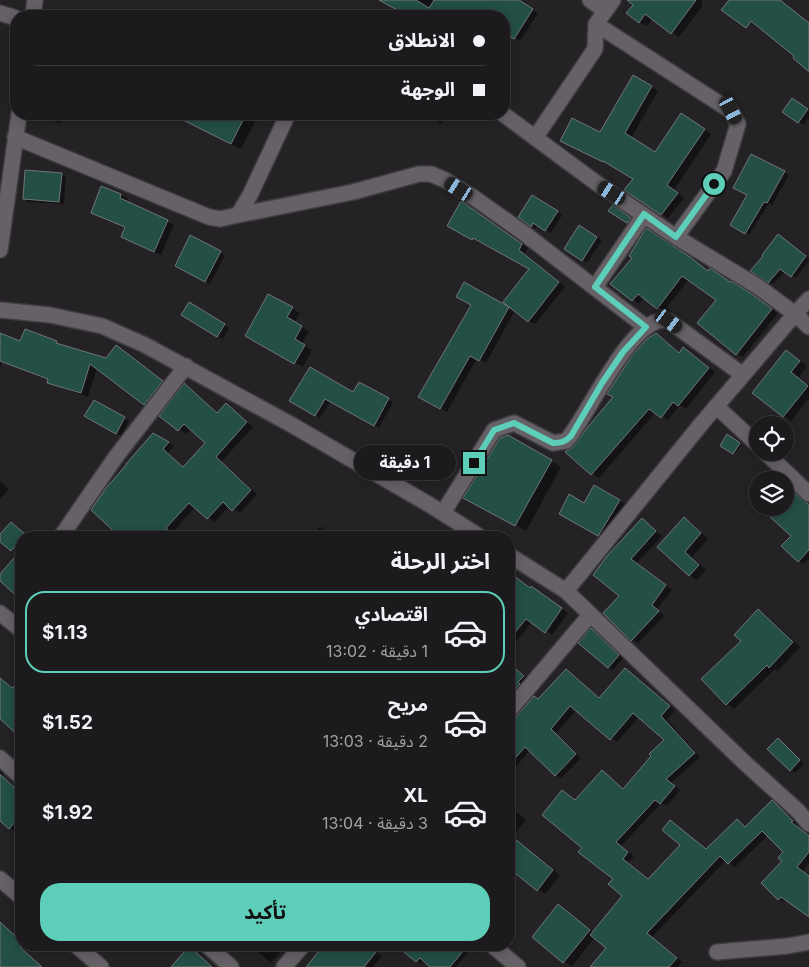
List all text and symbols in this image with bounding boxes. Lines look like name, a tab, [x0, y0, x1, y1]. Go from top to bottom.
text: الانطلاق	[389, 29, 455, 52]
text: الوجهة	[401, 78, 455, 101]
car	[717, 93, 744, 127]
route start	[703, 173, 725, 195]
car	[442, 175, 475, 203]
car	[595, 179, 628, 207]
car	[652, 306, 685, 336]
map controls	[749, 416, 794, 516]
button: locate	[749, 416, 794, 461]
callout: 1 دقيقة	[354, 446, 456, 480]
text: 1 دقيقة	[380, 452, 430, 472]
route end	[463, 452, 485, 474]
button: layers	[749, 471, 794, 516]
text: اختر الرحلة	[391, 548, 490, 574]
text: اقتصادي	[355, 603, 428, 626]
icon: car	[443, 610, 488, 655]
text: $1.13	[42, 621, 88, 644]
text: 1 دقيقة · 13:02	[326, 641, 428, 661]
text: مريح	[388, 693, 428, 716]
icon: car	[443, 700, 488, 745]
text: $1.52	[42, 711, 93, 734]
text: 2 دقيقة · 13:03	[323, 731, 428, 751]
text: XL	[403, 784, 428, 807]
icon: car	[443, 790, 488, 835]
text: $1.92	[42, 801, 93, 824]
text: 3 دقيقة · 13:04	[322, 813, 428, 833]
button: تأكيد	[40, 883, 490, 941]

